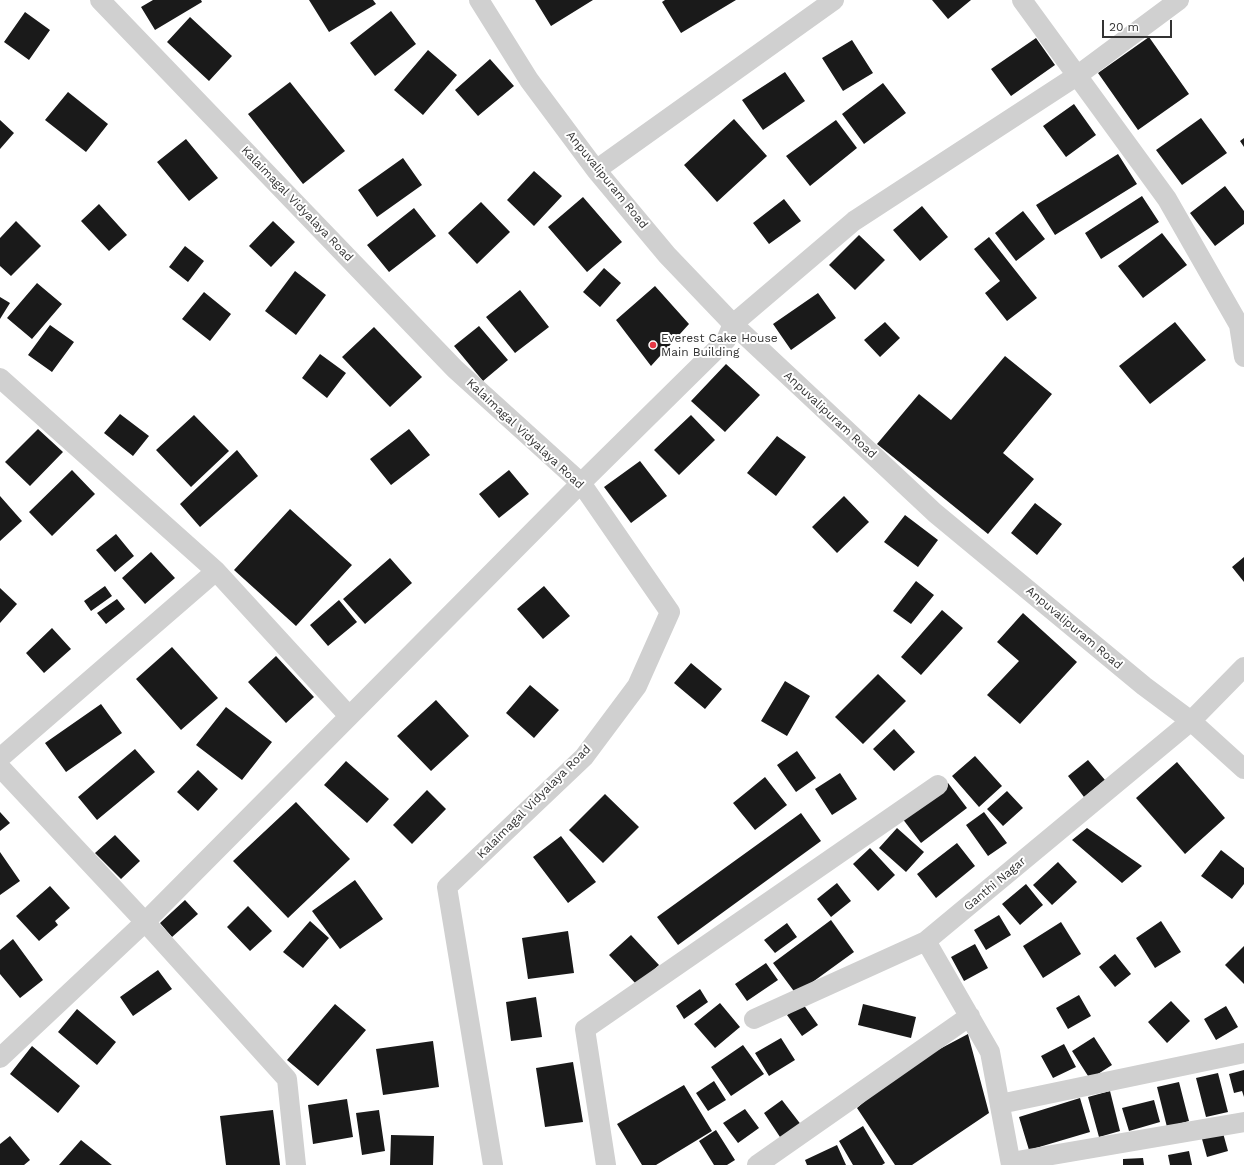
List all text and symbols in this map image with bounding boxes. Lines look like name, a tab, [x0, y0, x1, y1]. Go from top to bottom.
scale bar	[1104, 12, 1174, 38]
text: 20 m	[1109, 20, 1139, 34]
street label: Anpuvalipuram Road	[563, 128, 651, 232]
street label: Kalaimagal Vidyalaya Road	[238, 143, 356, 265]
place label: Everest Cake House Main Building	[661, 331, 778, 359]
marker: Everest Cake House Main Building	[648, 340, 658, 350]
street label: Anpuvalipuram Road	[781, 368, 879, 462]
street label: Kalaimagal Vidyalaya Road	[463, 376, 587, 492]
street label: Anpuvalipuram Road	[1023, 584, 1125, 672]
street label: Kalaimagal Vidyalaya Road	[474, 742, 594, 862]
street label: Ganthi Nagar	[961, 854, 1029, 914]

